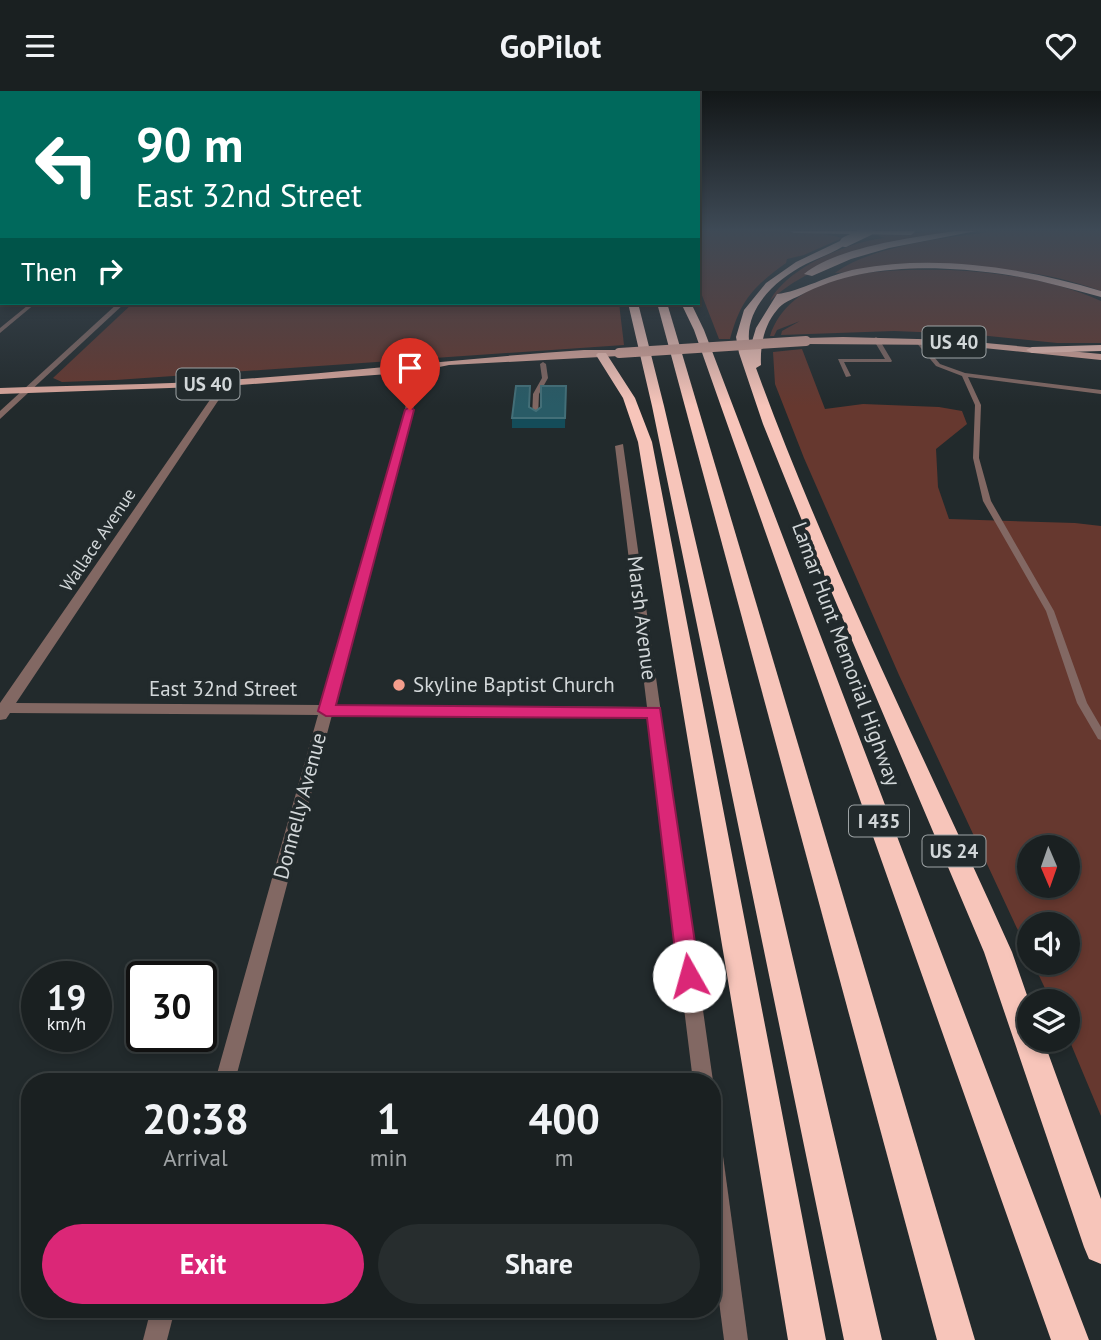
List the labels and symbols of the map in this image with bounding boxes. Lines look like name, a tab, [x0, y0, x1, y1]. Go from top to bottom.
road number: US 40	[922, 326, 986, 357]
pin	[380, 338, 440, 410]
road number: US 40	[176, 369, 240, 399]
street label: Wallace Avenue	[55, 484, 141, 596]
street label: Lamar Hunt Memorial Highway	[786, 518, 907, 790]
street label: Marsh Avenue	[621, 554, 664, 682]
place label: Skyline Baptist Church	[413, 671, 615, 698]
street label: East 32nd Street	[149, 675, 297, 702]
marker: Skyline Baptist Church	[391, 677, 407, 693]
street label: Donnelly Avenue	[267, 730, 332, 882]
road number: I 435	[849, 806, 909, 837]
road number: US 24	[922, 835, 986, 867]
north arrow	[1017, 835, 1080, 898]
position arrow	[652, 939, 726, 1013]
speed limit sign: 30	[126, 961, 217, 1052]

